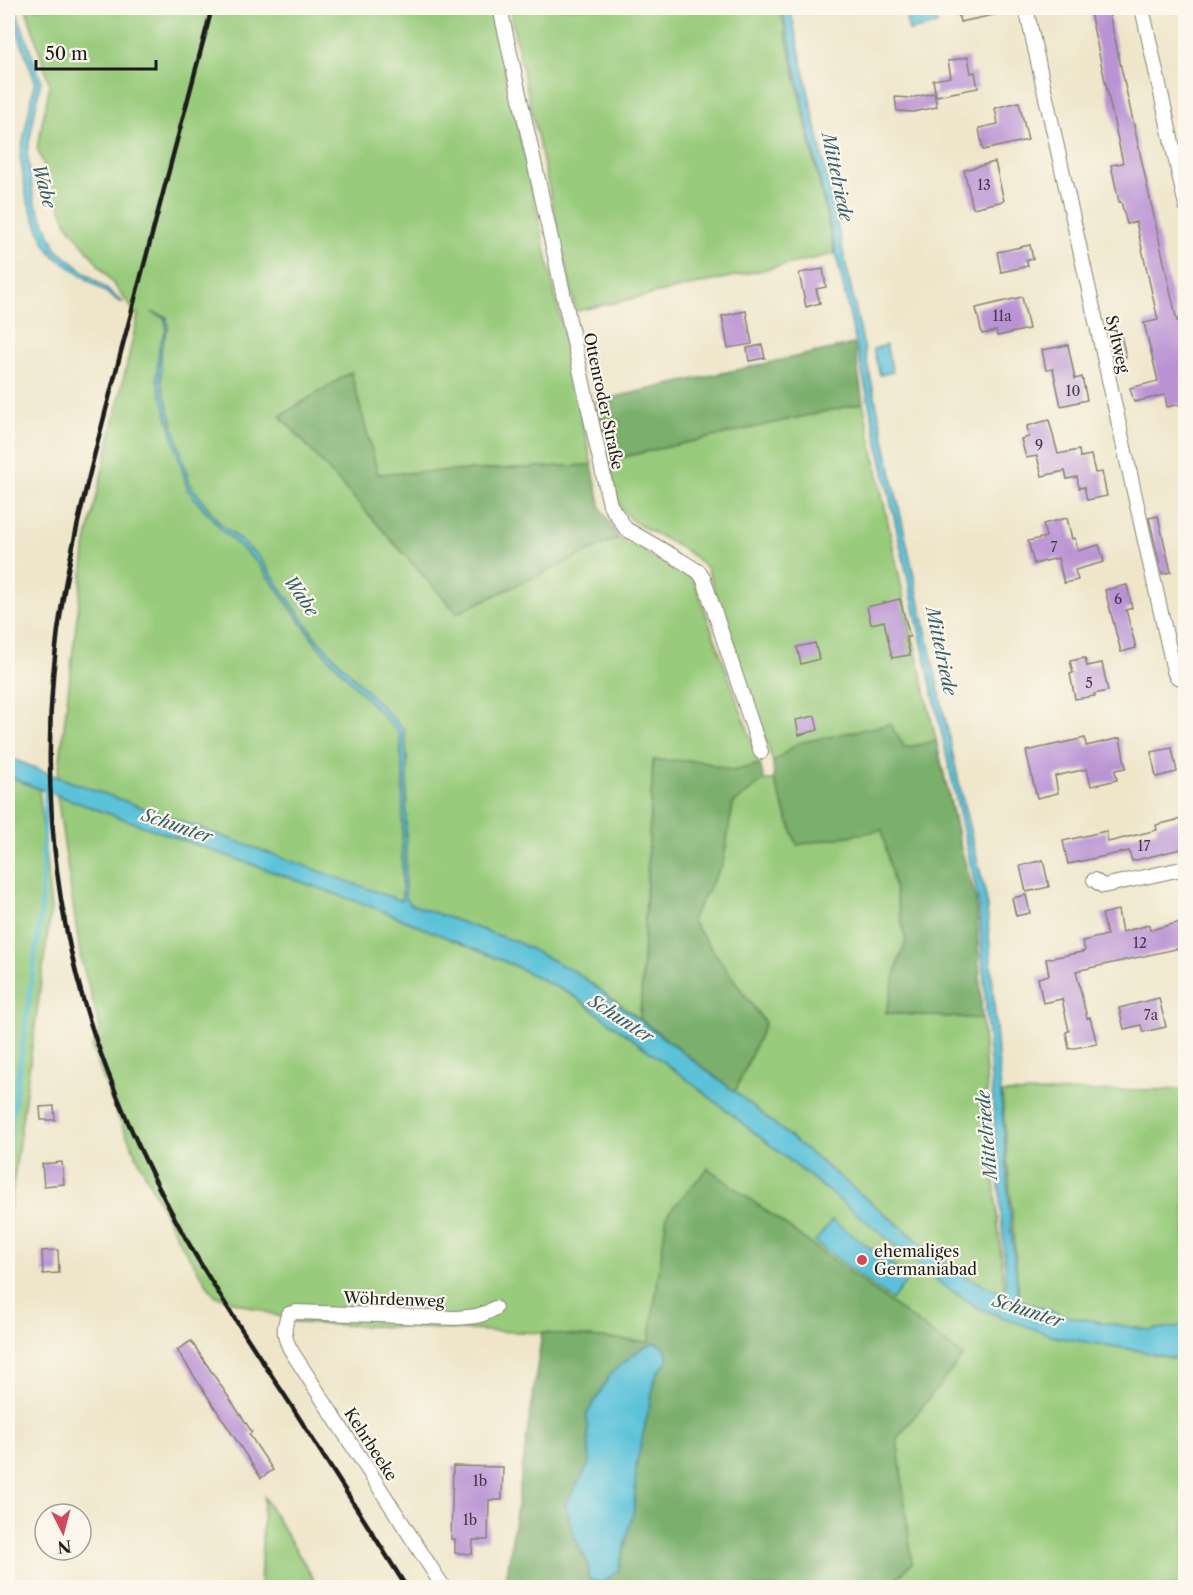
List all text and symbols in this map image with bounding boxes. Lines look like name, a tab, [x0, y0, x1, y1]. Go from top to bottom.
scale bar	[36, 33, 156, 71]
text: 50 m	[45, 43, 88, 65]
water label: Mittelriede	[816, 129, 857, 225]
water label: Wabe	[28, 161, 61, 212]
house number: 13	[977, 176, 991, 194]
house number: 11a	[992, 307, 1012, 325]
street label: Syltweg	[1102, 313, 1134, 375]
street label: Ottenroder Straße	[580, 331, 628, 471]
house number: 10	[1066, 382, 1080, 400]
house number: 9	[1035, 436, 1043, 454]
house number: 7	[1051, 538, 1058, 556]
water label: Wabe	[279, 571, 324, 622]
house number: 6	[1114, 590, 1122, 608]
water label: Mittelriede	[920, 603, 961, 699]
house number: 5	[1085, 674, 1093, 692]
water label: Schunter	[138, 803, 217, 849]
house number: 17	[1138, 837, 1150, 855]
house number: 12	[1133, 934, 1147, 952]
water label: Schunter	[584, 989, 659, 1049]
house number: 7a	[1144, 1006, 1159, 1024]
water label: Mittelriede	[972, 1088, 1002, 1183]
place label: ehemaliges Germaniabad	[874, 1241, 977, 1279]
marker: ehemaliges Germaniabad	[855, 1253, 869, 1267]
street label: Wöhrdenweg	[342, 1287, 445, 1311]
water label: Schunter	[989, 1289, 1068, 1333]
street label: Kehrbeeke	[340, 1404, 402, 1484]
house number: 1b	[473, 1472, 487, 1490]
north arrow	[33, 1502, 93, 1562]
house number: 1b	[463, 1511, 477, 1529]
text: N	[57, 1536, 73, 1558]

